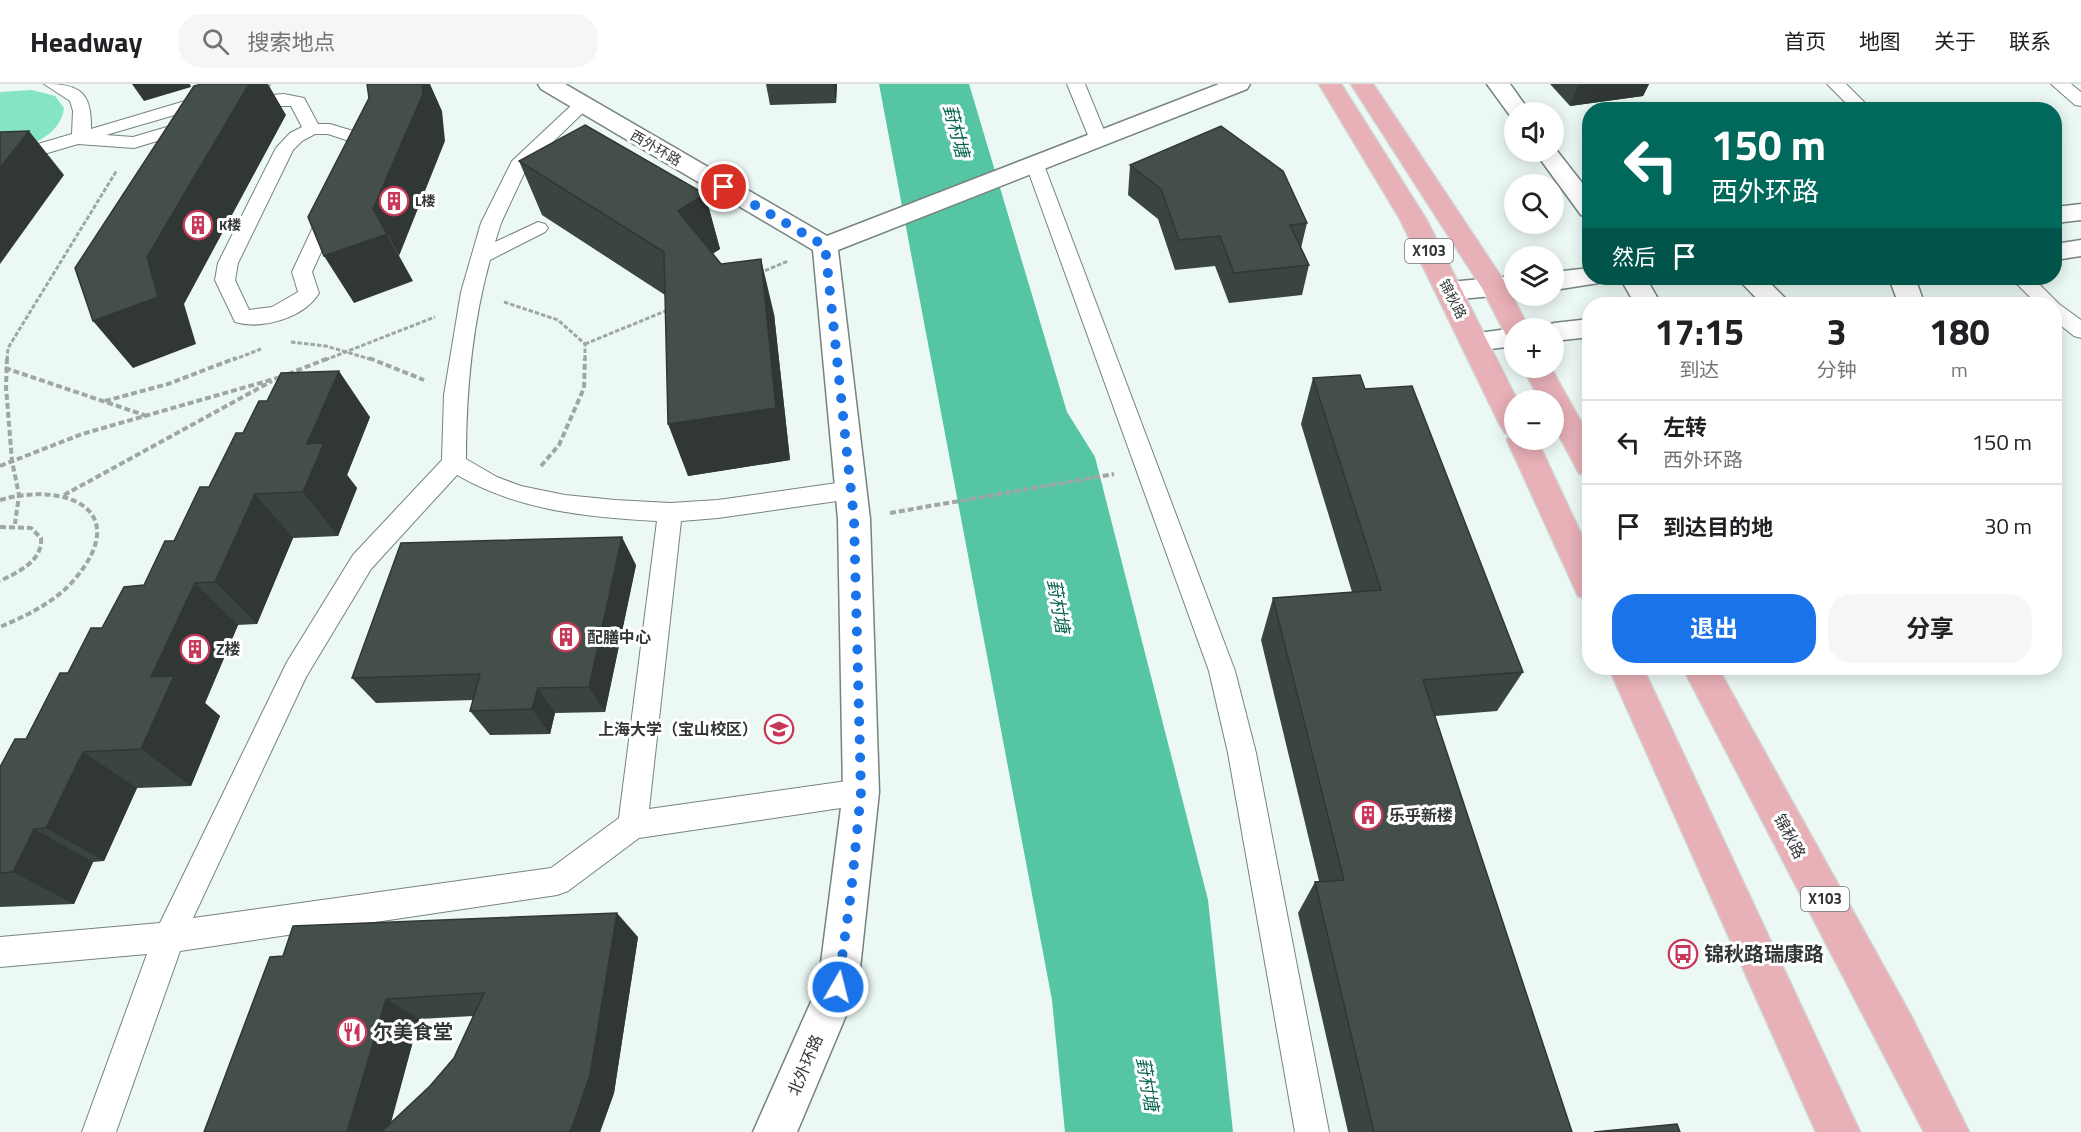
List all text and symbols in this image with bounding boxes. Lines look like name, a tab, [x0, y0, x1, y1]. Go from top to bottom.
search box	[178, 14, 598, 68]
text: Headway	[30, 20, 142, 63]
icon: search	[199, 25, 232, 58]
text: 搜索地点	[247, 25, 336, 59]
text: 首页	[1784, 25, 1826, 57]
text: 地图	[1859, 25, 1901, 57]
text: 关于	[1934, 25, 1976, 57]
text: 联系	[2009, 25, 2051, 57]
water label: 葑村塘	[936, 101, 977, 163]
map controls	[1504, 102, 1564, 450]
button: sound	[1504, 102, 1564, 162]
text: 150 m	[1711, 112, 1826, 176]
street label: 西外环路	[627, 124, 686, 171]
icon: left	[1612, 126, 1690, 204]
pin	[698, 161, 749, 212]
icon: arrive	[707, 170, 740, 203]
text: 西外环路	[1711, 170, 1819, 211]
button: search	[1504, 174, 1564, 234]
building icon: L楼	[378, 185, 410, 217]
place label: L楼	[415, 190, 436, 211]
building icon: K楼	[182, 209, 214, 241]
place label: K楼	[219, 214, 241, 235]
road number: X103	[1405, 239, 1453, 263]
text: 然后	[1612, 240, 1656, 274]
icon: arrive	[1668, 240, 1701, 273]
button: layers	[1504, 246, 1564, 306]
street label: 锦秋路	[1435, 275, 1472, 322]
text: 17:15	[1654, 304, 1744, 359]
text: 3	[1827, 304, 1847, 359]
text: 180	[1929, 304, 1990, 359]
button: +	[1504, 318, 1564, 378]
text: 到达	[1679, 354, 1719, 385]
text: 分钟	[1817, 354, 1857, 385]
text: m	[1951, 354, 1968, 385]
button: −	[1504, 390, 1564, 450]
text: 左转	[1663, 410, 1707, 444]
text: 150 m	[1972, 425, 2032, 459]
icon: left	[1612, 426, 1645, 459]
text: 西外环路	[1663, 444, 1743, 475]
text: 30 m	[1984, 509, 2032, 543]
icon: arrive	[1612, 510, 1645, 543]
text: 到达目的地	[1663, 510, 1773, 544]
water label: 葑村塘	[1041, 577, 1077, 638]
button: 退出	[1612, 594, 1816, 663]
button: 分享	[1828, 594, 2032, 663]
building icon: 配膳中心	[550, 621, 582, 653]
place label: 配膳中心	[587, 625, 651, 649]
building icon: Z楼	[179, 633, 211, 665]
place label: Z楼	[216, 637, 241, 661]
school or university icon: 上海大学（宝山校区）	[763, 713, 795, 745]
place label: 上海大学（宝山校区）	[598, 717, 758, 741]
building icon: 乐乎新楼	[1352, 799, 1384, 831]
place label: 乐乎新楼	[1389, 803, 1453, 827]
street label: 锦秋路	[1768, 809, 1812, 863]
road number: X103	[1801, 887, 1849, 911]
bus stop icon: 锦秋路瑞康路	[1667, 938, 1699, 970]
place label: 锦秋路瑞康路	[1704, 938, 1824, 969]
position arrow	[806, 955, 870, 1019]
restaurant icon: 尔美食堂	[336, 1016, 368, 1048]
place label: 尔美食堂	[373, 1016, 453, 1047]
street label: 北外环路	[781, 1031, 829, 1099]
water label: 葑村塘	[1130, 1055, 1166, 1116]

